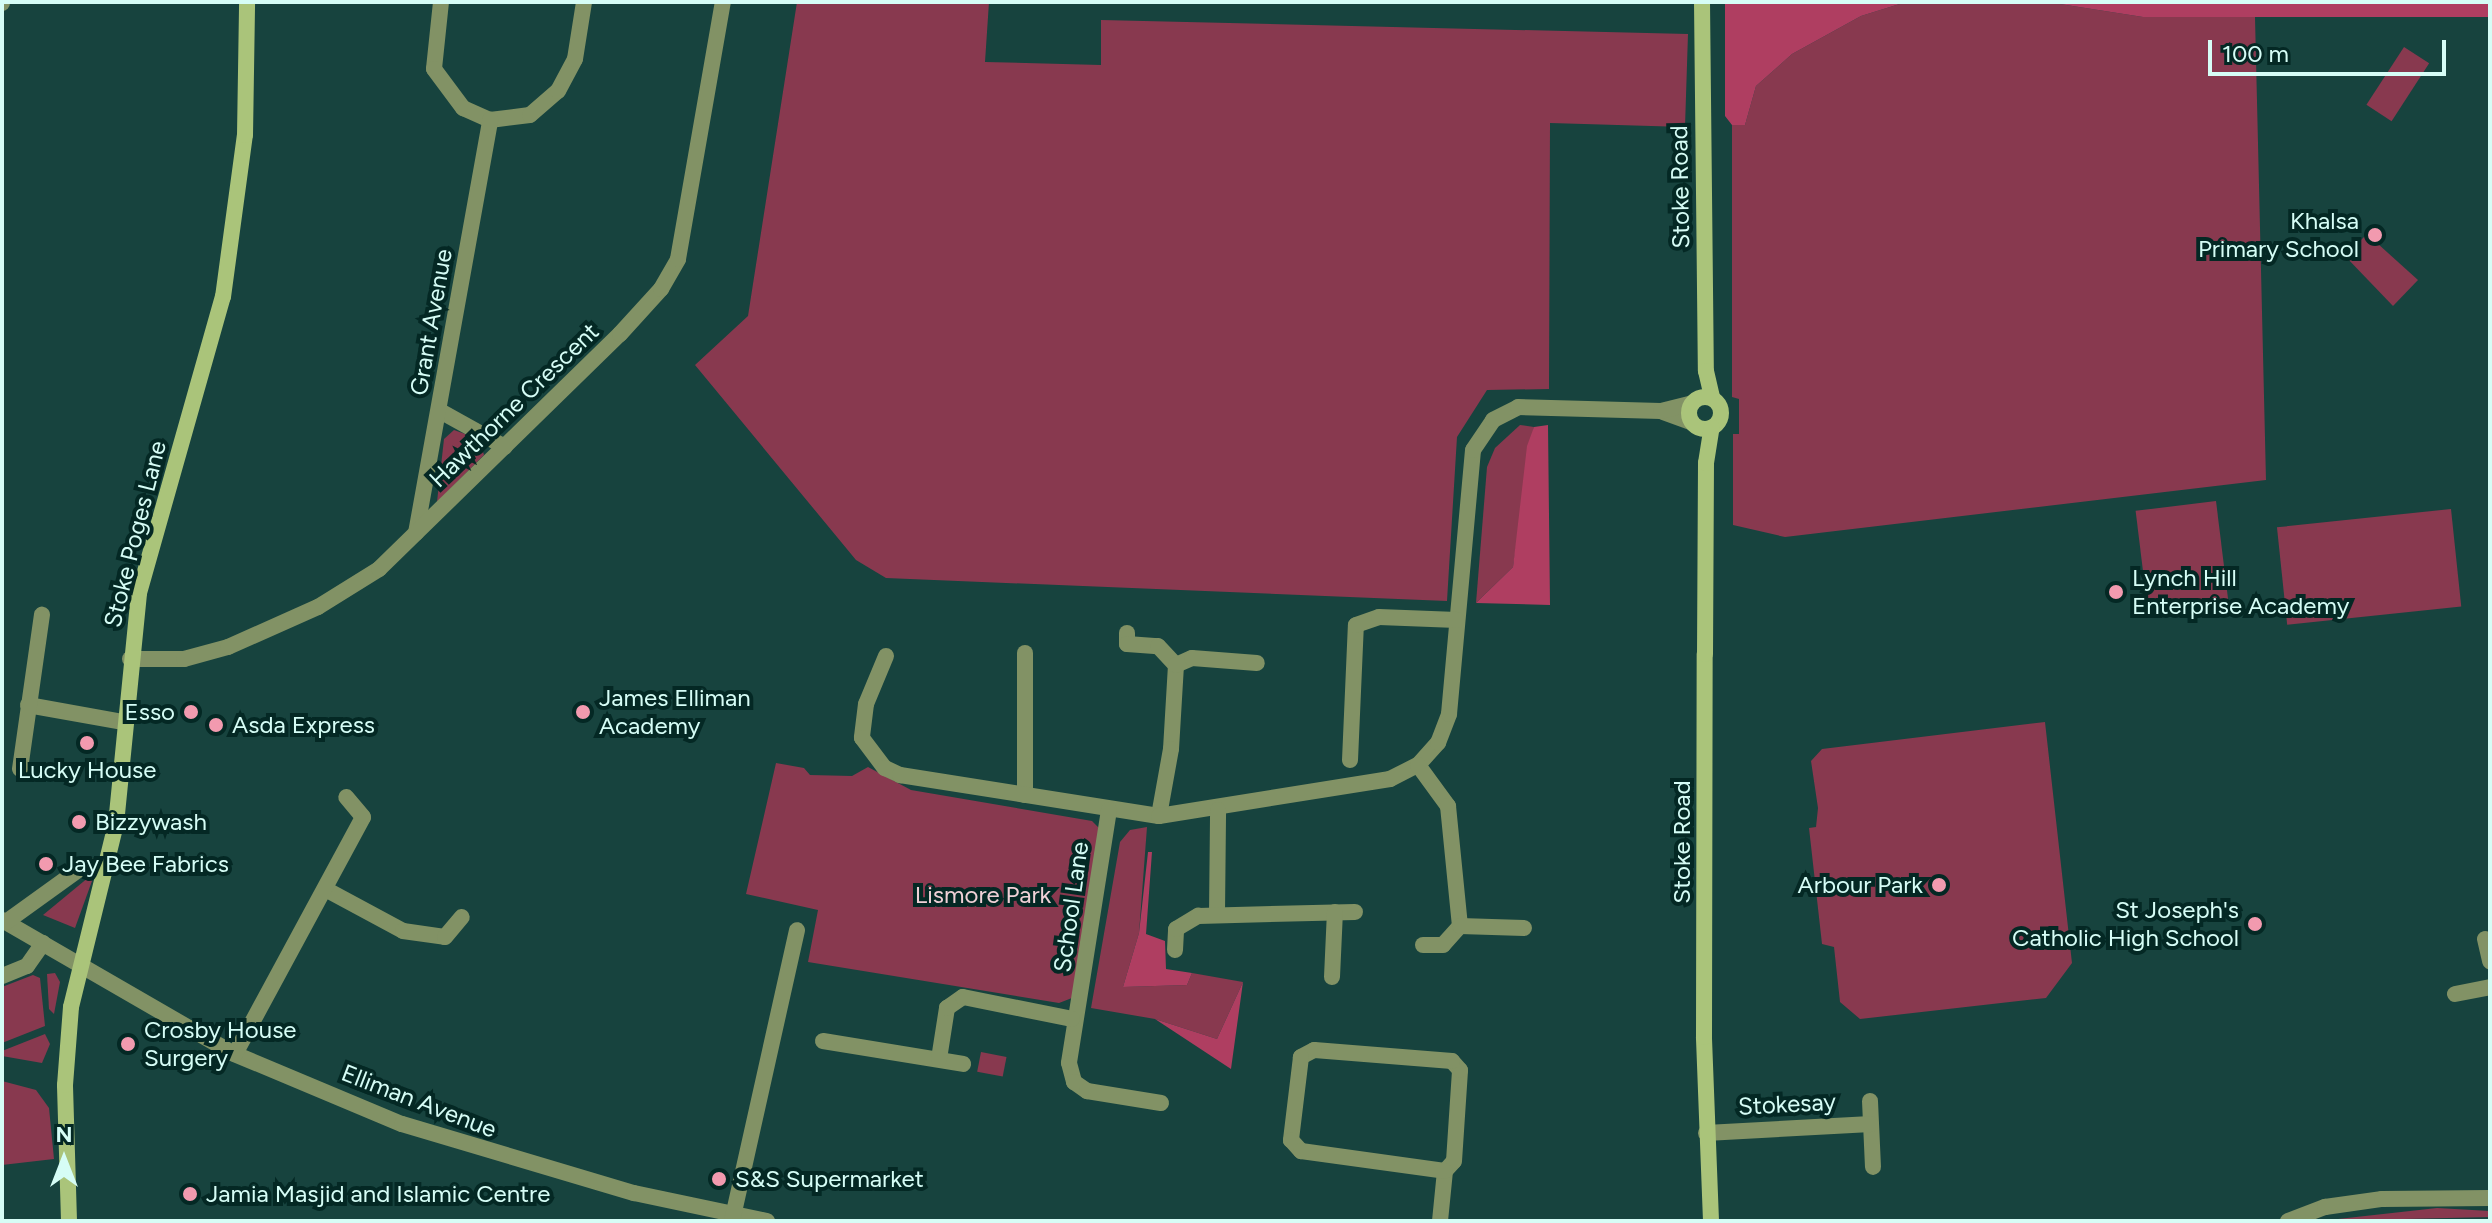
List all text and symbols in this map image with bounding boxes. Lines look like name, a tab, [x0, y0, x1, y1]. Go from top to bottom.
scale bar	[2212, 24, 2450, 74]
text: 100 m	[2222, 39, 2289, 68]
street label: Stoke Road	[1665, 125, 1695, 249]
place label: Khalsa Primary School	[2198, 207, 2359, 263]
marker: Khalsa Primary School	[2366, 226, 2384, 244]
street label: Grant Avenue	[404, 247, 458, 397]
street label: Hawthorne Crescent	[423, 317, 605, 493]
street label: Stoke Poges Lane	[98, 438, 172, 630]
place label: Lynch Hill Enterprise Academy	[2132, 564, 2349, 620]
marker: Lynch Hill Enterprise Academy	[2107, 583, 2125, 601]
place label: James Elliman Academy	[599, 684, 751, 740]
place label: Esso	[125, 698, 175, 726]
marker: Esso	[182, 703, 200, 721]
marker: James Elliman Academy	[574, 703, 592, 721]
place label: Asda Express	[232, 711, 375, 739]
marker: Asda Express	[207, 716, 225, 734]
marker: Lucky House	[78, 734, 96, 752]
place label: Lucky House	[18, 756, 156, 784]
street label: Stoke Road	[1668, 780, 1696, 904]
place label: Bizzywash	[95, 808, 207, 836]
marker: Bizzywash	[70, 813, 88, 831]
street label: School Lane	[1048, 840, 1094, 974]
place label: Jay Bee Fabrics	[62, 850, 229, 878]
marker: Jay Bee Fabrics	[37, 855, 55, 873]
place label: Arbour Park	[1798, 871, 1923, 899]
marker: Arbour Park	[1930, 876, 1948, 894]
park label: Lismore Park	[915, 881, 1051, 909]
place label: St Joseph's Catholic High School	[2012, 896, 2239, 952]
marker: St Joseph's Catholic High School	[2246, 915, 2264, 933]
place label: Crosby House Surgery	[144, 1016, 296, 1072]
marker: Crosby House Surgery	[119, 1035, 137, 1053]
street label: Elliman Avenue	[338, 1058, 500, 1144]
street label: Stokesay	[1737, 1087, 1837, 1121]
north arrow	[24, 1119, 104, 1199]
text: N	[55, 1121, 73, 1148]
place label: S&S Supermarket	[735, 1165, 924, 1193]
marker: S&S Supermarket	[710, 1170, 728, 1188]
place label: Jamia Masjid and Islamic Centre	[206, 1180, 550, 1208]
marker: Jamia Masjid and Islamic Centre	[181, 1185, 199, 1203]

